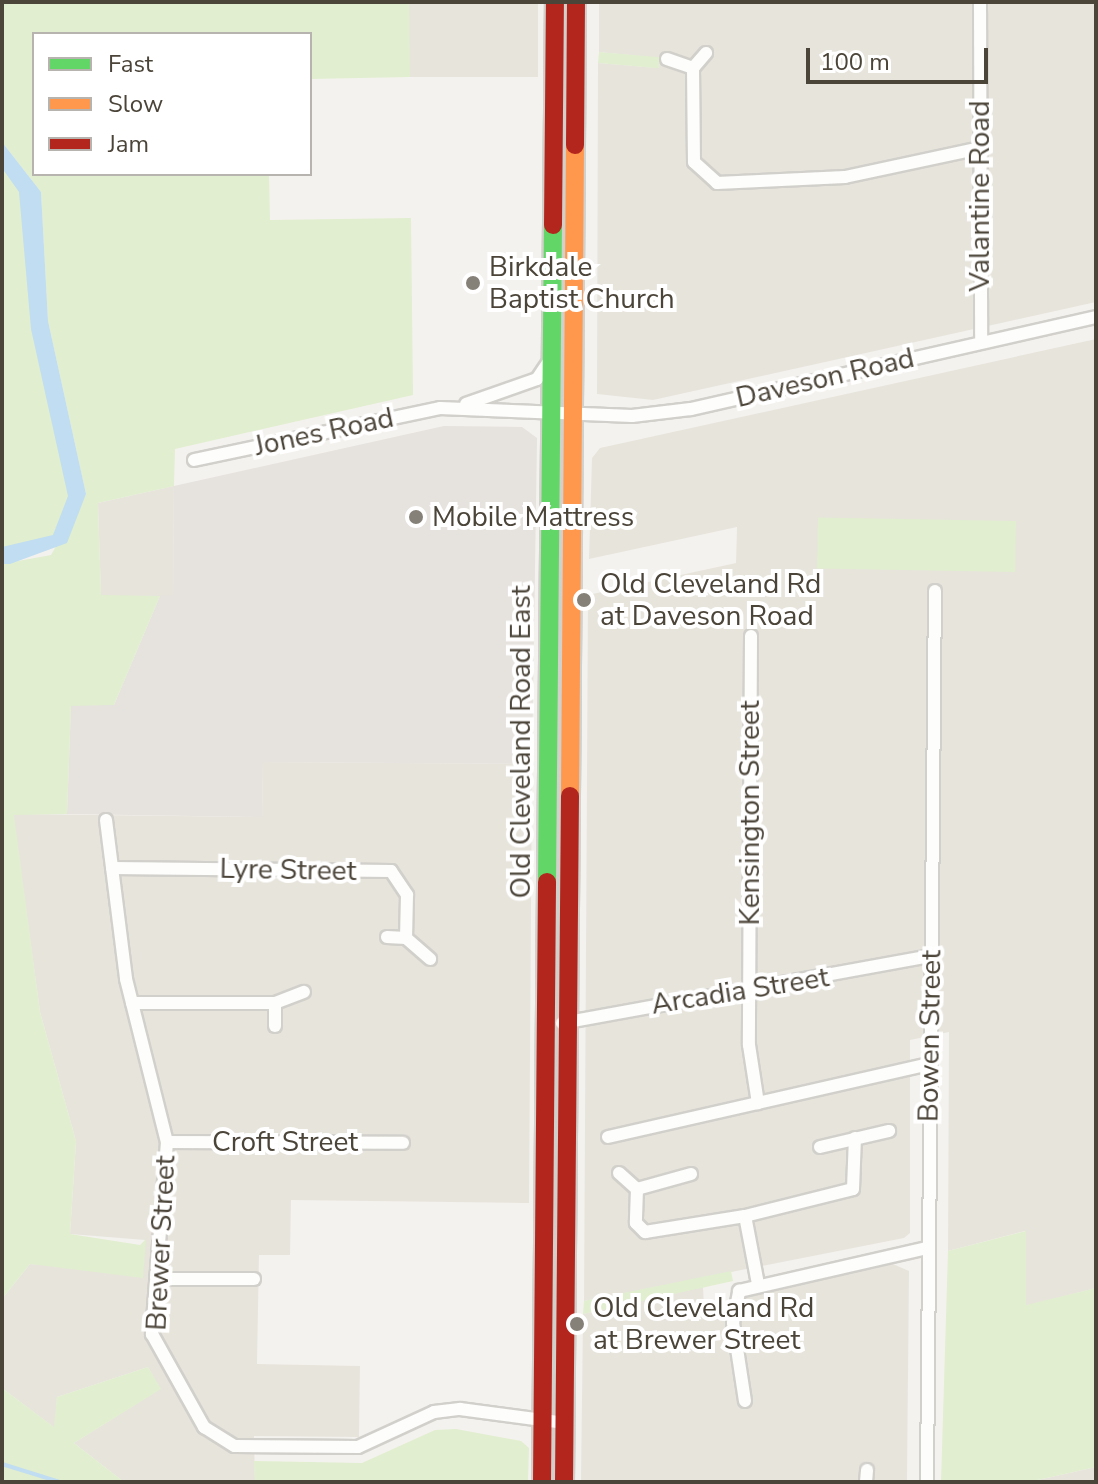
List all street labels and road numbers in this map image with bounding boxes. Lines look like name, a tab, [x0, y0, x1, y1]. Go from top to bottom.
street label: Valantine Road	[963, 101, 997, 291]
street label: Daveson Road	[733, 341, 917, 415]
street label: Jones Road	[251, 401, 397, 463]
street label: Old Cleveland Road East	[504, 586, 538, 898]
street label: Kensington Street	[733, 701, 767, 925]
street label: Lyre Street	[219, 852, 357, 888]
street label: Bowen Street	[912, 950, 948, 1122]
street label: Arcadia Street	[649, 960, 831, 1022]
street label: Croft Street	[212, 1125, 358, 1159]
street label: Brewer Street	[140, 1155, 182, 1331]

